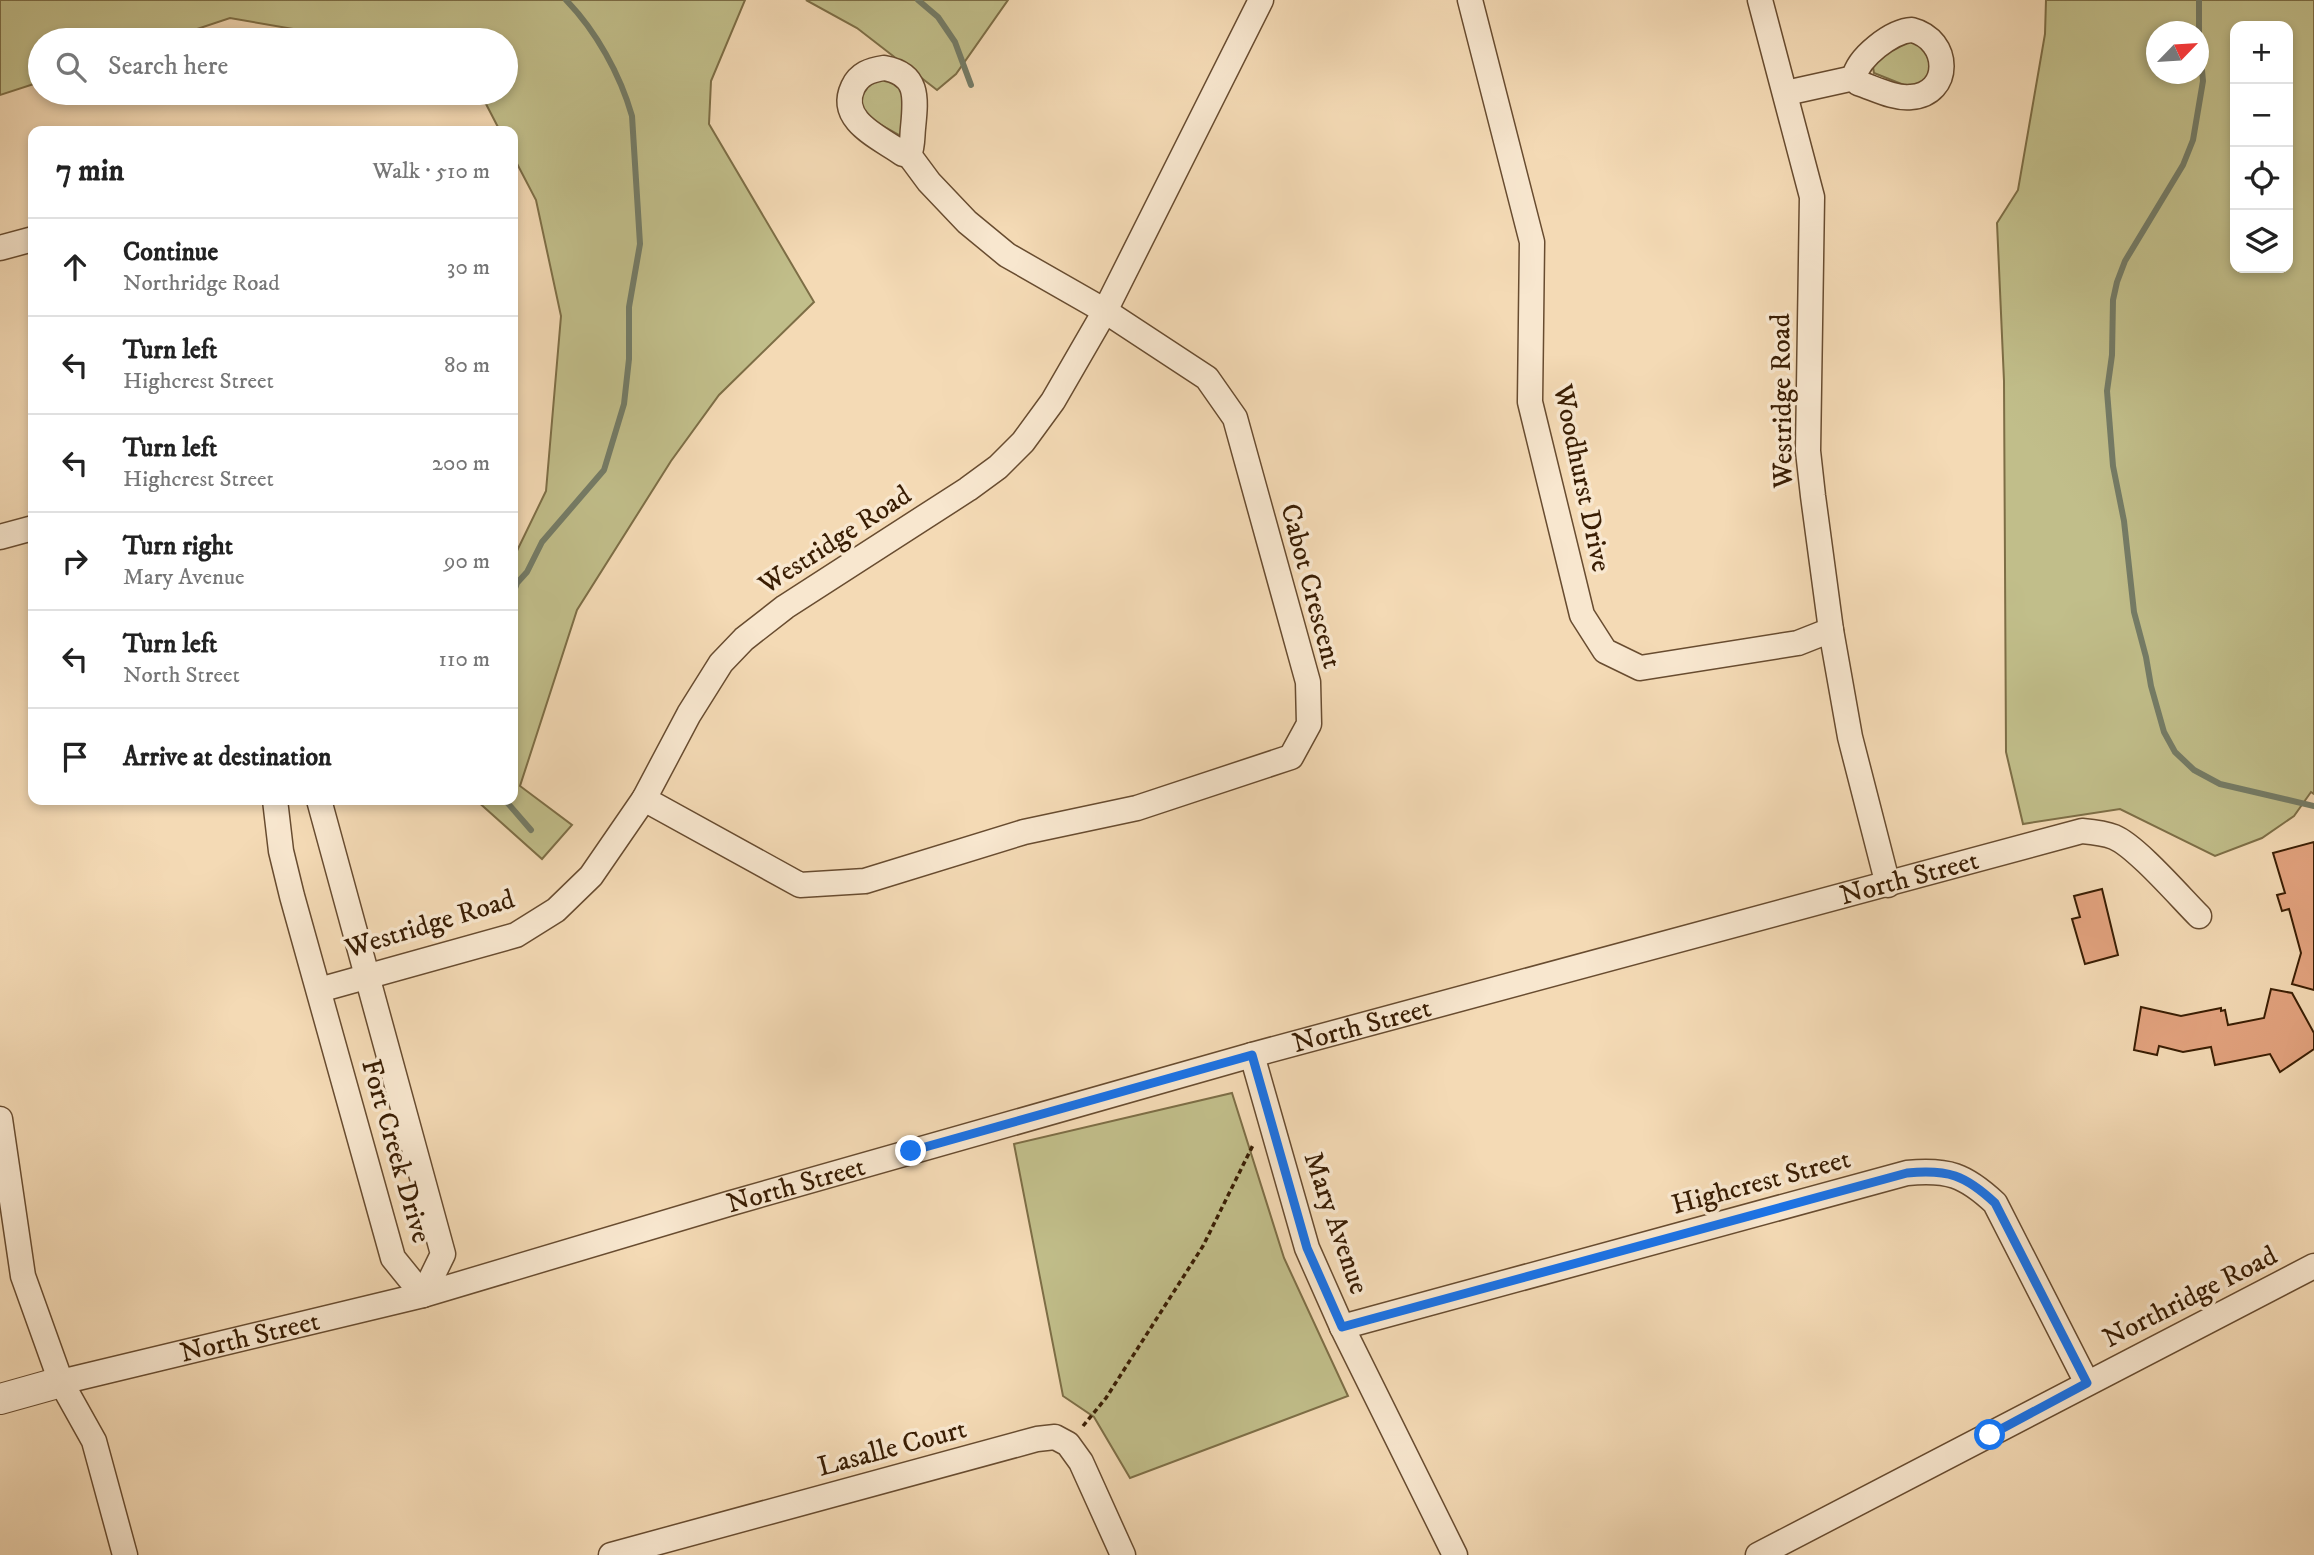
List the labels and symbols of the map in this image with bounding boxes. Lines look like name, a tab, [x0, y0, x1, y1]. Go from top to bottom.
north arrow	[2146, 21, 2209, 84]
street label: Westridge Road	[1763, 313, 1801, 490]
street label: Woodhurst Drive	[1545, 380, 1619, 575]
street label: Westridge Road	[751, 478, 918, 603]
street label: Cabot Crescent	[1272, 500, 1350, 672]
street label: North Street	[1836, 842, 1982, 913]
street label: Westridge Road	[340, 882, 519, 967]
street label: North Street	[1288, 990, 1435, 1061]
street label: Fort Creek Drive	[353, 1055, 439, 1247]
route end	[895, 1135, 926, 1166]
street label: Highcrest Street	[1668, 1141, 1854, 1223]
street label: Mary Avenue	[1295, 1147, 1377, 1299]
street label: North Street	[723, 1148, 869, 1221]
street label: Northridge Road	[2097, 1238, 2283, 1356]
street label: North Street	[176, 1303, 323, 1370]
street label: Lasalle Court	[814, 1411, 970, 1485]
route start	[1974, 1419, 2005, 1450]

